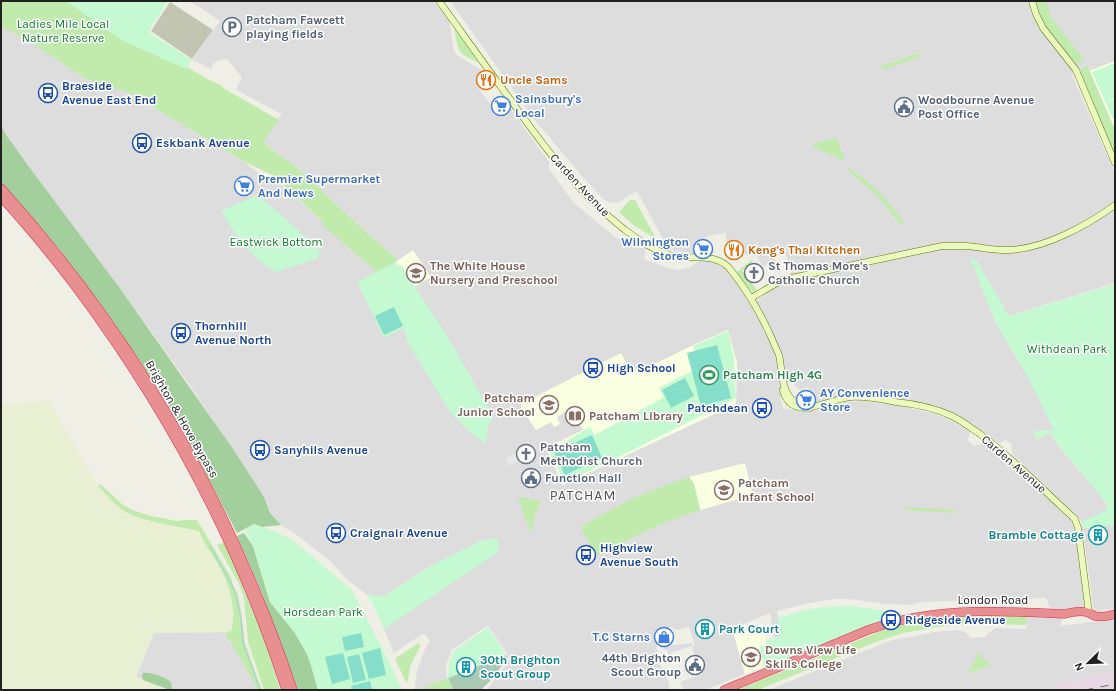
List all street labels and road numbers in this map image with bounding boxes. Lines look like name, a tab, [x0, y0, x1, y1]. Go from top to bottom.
street label: Carden Avenue	[547, 151, 613, 219]
street label: Brighton & Hove Bypass	[143, 358, 221, 480]
street label: Carden Avenue	[979, 432, 1049, 496]
street label: London Road	[958, 593, 1028, 607]

